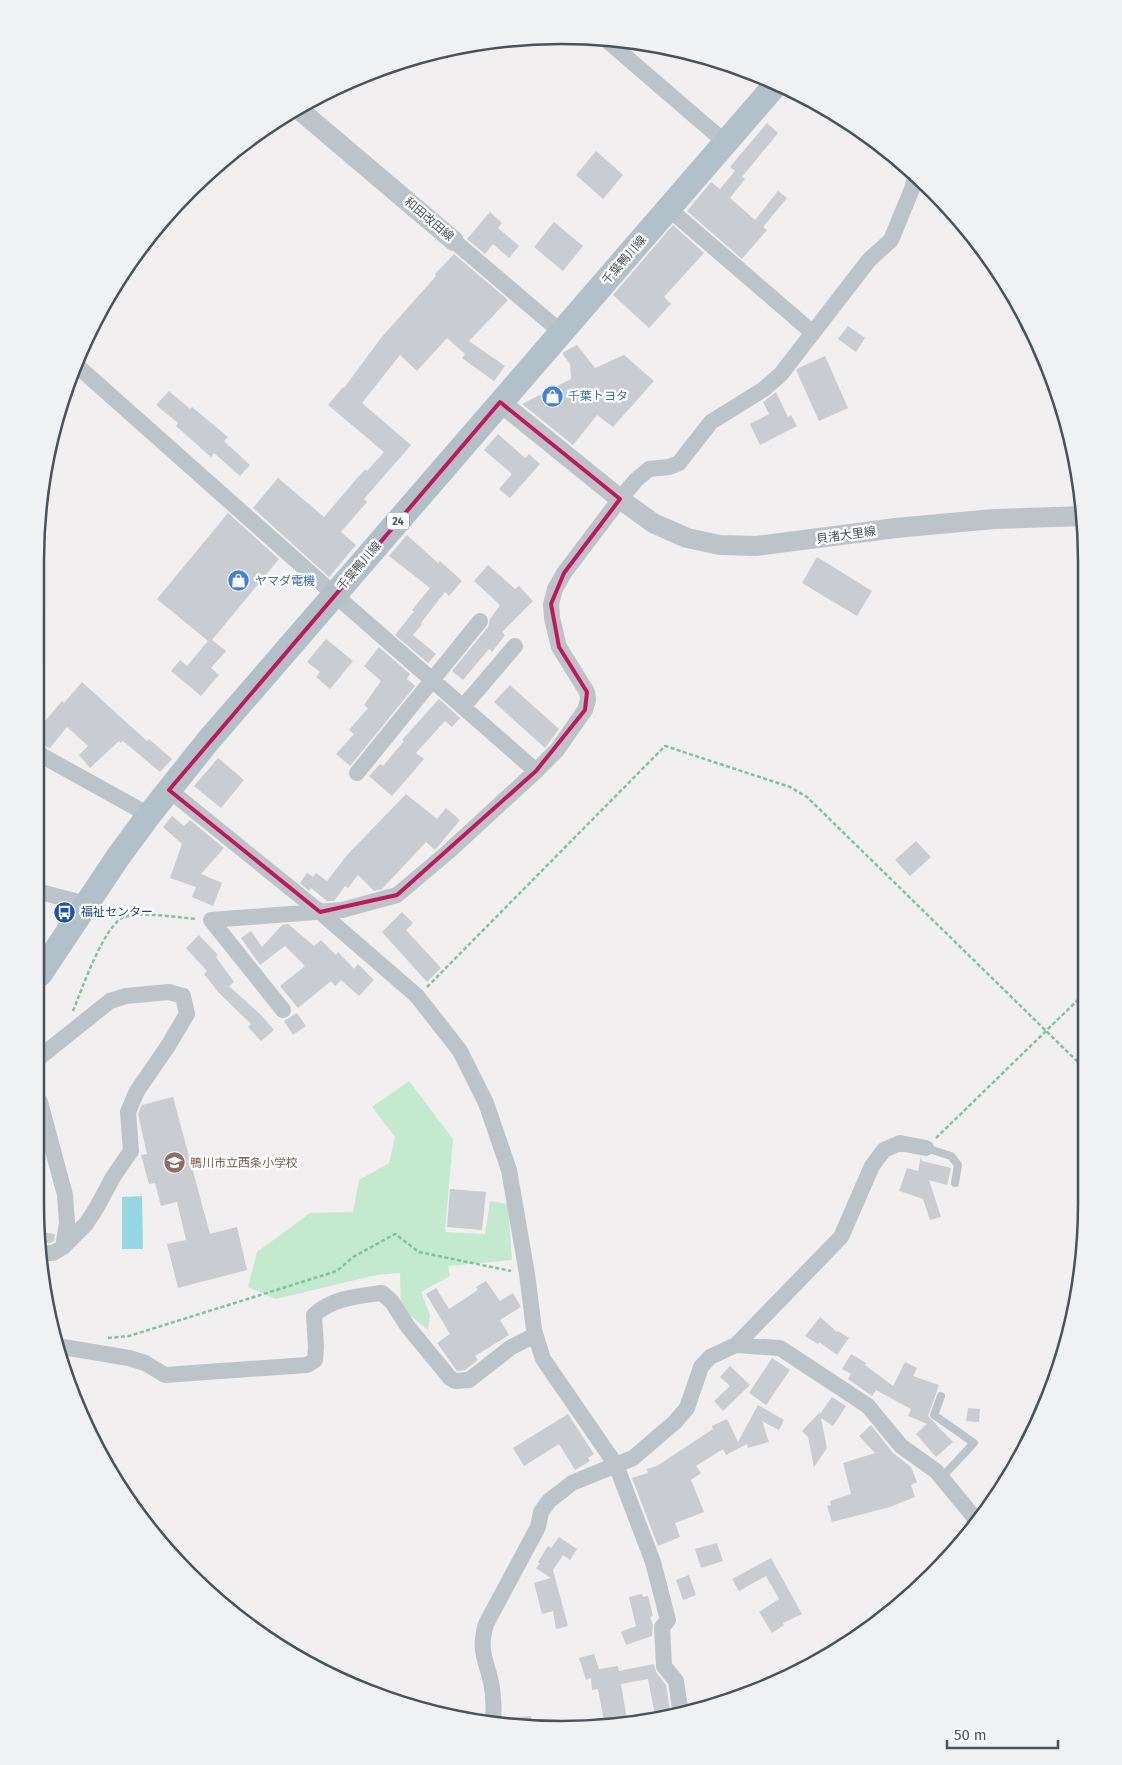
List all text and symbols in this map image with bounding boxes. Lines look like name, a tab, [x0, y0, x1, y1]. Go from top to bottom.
street label: 和田改田線	[402, 194, 456, 244]
street label: 千葉鴨川線	[599, 233, 649, 287]
shop icon: 千葉トヨタ	[540, 384, 564, 408]
place label: 千葉トヨタ	[568, 389, 628, 403]
road number: 24	[387, 512, 409, 530]
street label: 貝渚大里線	[815, 524, 877, 546]
street label: 千葉鴨川線	[334, 539, 384, 593]
shop icon: ヤマダ電機	[227, 569, 251, 593]
place label: ヤマダ電機	[255, 574, 315, 588]
bus stop icon: 福祉センター	[53, 900, 77, 924]
place label: 福祉センター	[81, 905, 153, 919]
school or university icon: 鴨川市立西条小学校	[162, 1151, 186, 1175]
place label: 鴨川市立西条小学校	[190, 1156, 298, 1170]
scale bar	[947, 1718, 1058, 1750]
text: 50 m	[954, 1726, 987, 1744]

